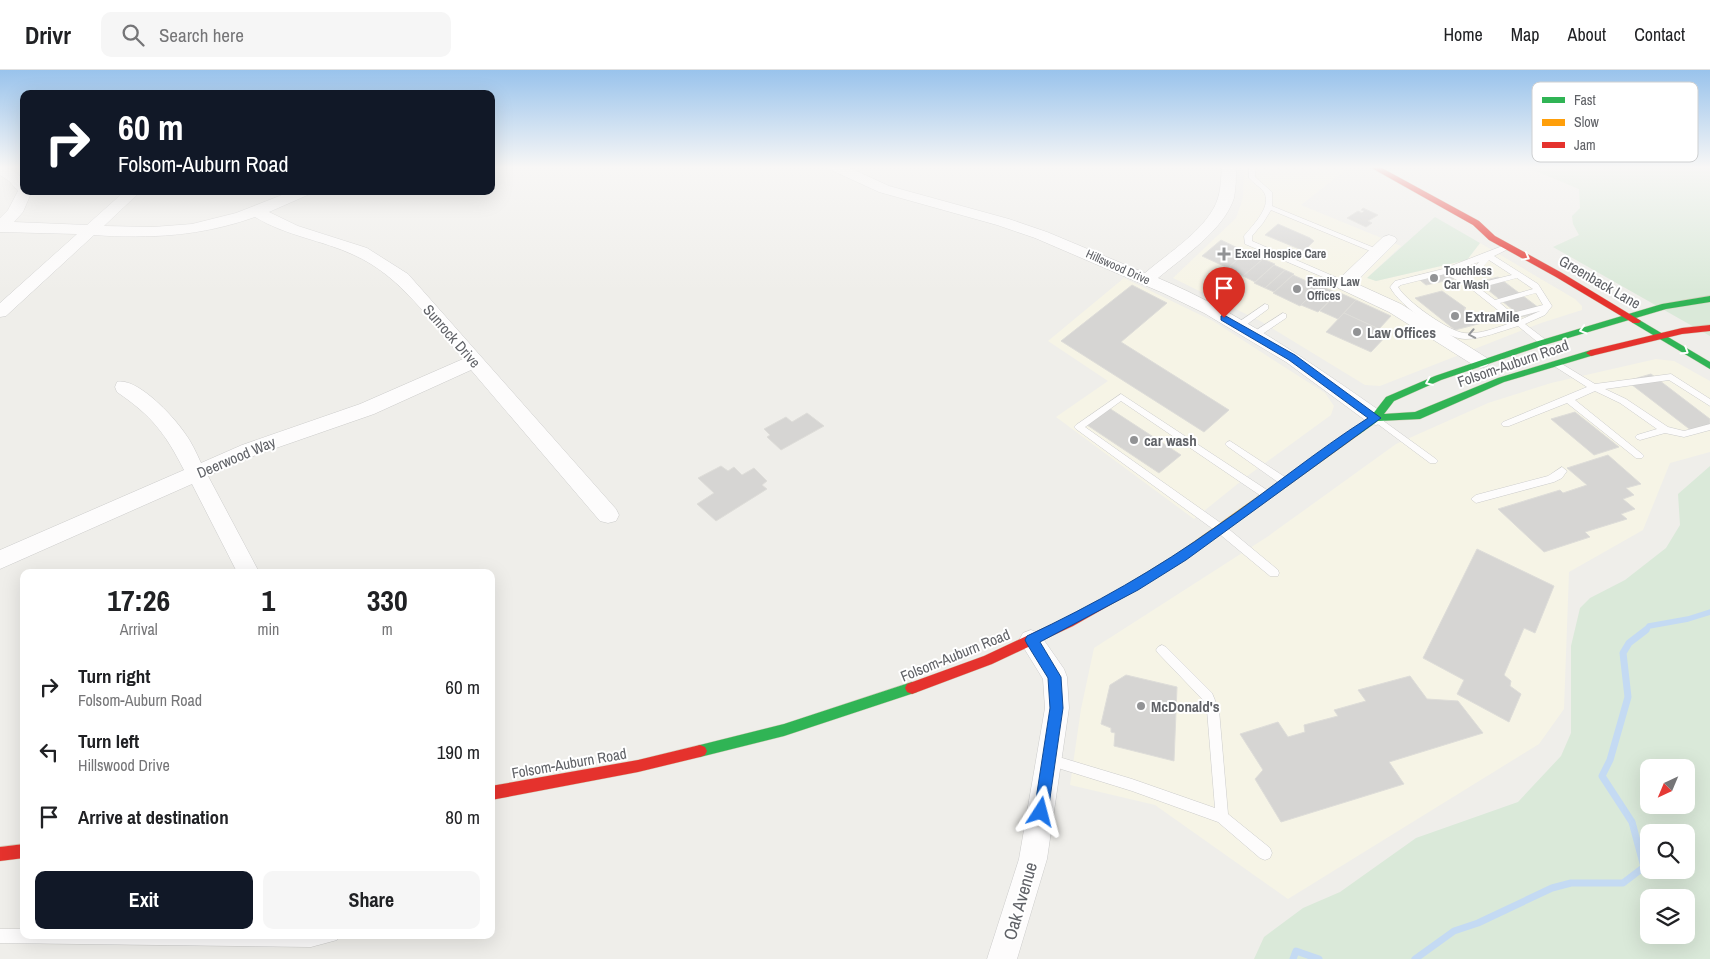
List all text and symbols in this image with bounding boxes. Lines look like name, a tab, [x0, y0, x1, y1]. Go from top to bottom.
search box	[101, 12, 451, 57]
text: Drivr	[25, 19, 71, 51]
icon: search	[119, 21, 147, 49]
text: Search here	[159, 22, 244, 48]
text: Home	[1443, 22, 1483, 47]
text: Map	[1511, 22, 1540, 47]
text: About	[1568, 22, 1606, 47]
text: Contact	[1634, 22, 1685, 47]
legend	[1532, 82, 1698, 162]
text: Fast	[1574, 91, 1596, 109]
text: 60 m	[118, 104, 183, 151]
icon: right	[35, 110, 100, 175]
text: Slow	[1574, 113, 1600, 131]
text: Jam	[1574, 136, 1596, 154]
text: Folsom-Auburn Road	[118, 149, 289, 179]
street label: Hillswood Drive	[1083, 246, 1153, 288]
place label: Excel Hospice Care	[1235, 246, 1327, 262]
marker: Excel Hospice Care	[1217, 247, 1231, 261]
one-way arrow	[1520, 250, 1529, 260]
street label: Greenback Lane	[1555, 250, 1645, 314]
place label: Touchless Car Wash	[1444, 263, 1492, 293]
pin	[1203, 267, 1245, 318]
marker: Touchless Car Wash	[1428, 272, 1440, 284]
icon: arrive	[1210, 274, 1238, 302]
place label: Family Law Offices	[1307, 274, 1360, 304]
marker: Family Law Offices	[1291, 283, 1303, 295]
street label: Sunrock Drive	[419, 300, 486, 372]
place label: ExtraMile	[1465, 306, 1520, 327]
marker: ExtraMile	[1449, 310, 1461, 322]
place label: Law Offices	[1367, 322, 1436, 343]
one-way arrow	[1580, 325, 1588, 335]
marker: Law Offices	[1351, 326, 1363, 338]
one-way arrow	[1467, 329, 1476, 339]
street label: Folsom-Auburn Road	[1455, 334, 1571, 392]
one-way arrow	[1680, 344, 1689, 354]
one-way arrow	[1425, 376, 1434, 386]
place label: car wash	[1144, 430, 1197, 451]
street label: Deerwood Way	[193, 431, 279, 483]
marker: car wash	[1128, 434, 1140, 446]
text: 17:26	[107, 580, 170, 620]
text: 1	[262, 580, 275, 620]
text: 330	[367, 580, 408, 620]
text: Arrival	[120, 618, 158, 640]
text: min	[257, 618, 279, 640]
text: m	[382, 618, 393, 640]
street label: Folsom-Auburn Road	[897, 623, 1013, 687]
text: Turn right	[78, 663, 150, 689]
icon: right	[35, 673, 63, 701]
text: 60 m	[445, 674, 480, 700]
text: Folsom-Auburn Road	[78, 689, 202, 711]
place label: McDonald's	[1151, 696, 1220, 717]
marker: McDonald's	[1135, 700, 1147, 712]
text: Turn left	[78, 728, 139, 754]
icon: left	[35, 738, 63, 766]
text: 190 m	[437, 739, 480, 765]
street label: Folsom-Auburn Road	[510, 743, 628, 783]
text: Hillswood Drive	[78, 754, 170, 776]
north arrow	[1640, 759, 1695, 814]
map controls	[1640, 759, 1695, 944]
position arrow	[1014, 785, 1066, 837]
icon: arrive	[35, 803, 63, 831]
text: Arrive at destination	[78, 804, 229, 830]
text: 80 m	[445, 804, 480, 830]
button: search	[1640, 824, 1695, 879]
street label: Oak Avenue	[997, 859, 1043, 943]
button: Exit	[35, 871, 253, 929]
button: Share	[263, 871, 480, 929]
button: layers	[1640, 889, 1695, 944]

